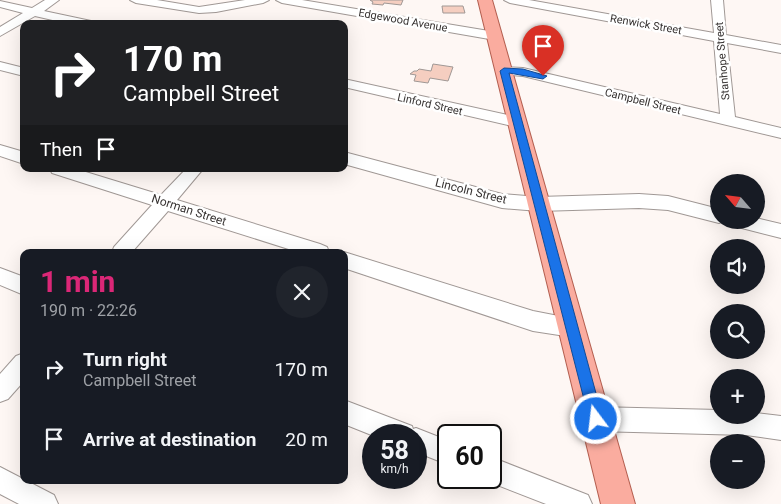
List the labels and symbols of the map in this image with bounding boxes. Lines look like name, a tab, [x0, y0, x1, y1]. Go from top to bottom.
street label: Edgewood Avenue	[357, 6, 449, 35]
street label: Renwick Street	[609, 12, 683, 37]
street label: Stanhope Street	[713, 21, 732, 101]
pin	[522, 25, 564, 76]
street label: Campbell Street	[603, 86, 683, 117]
street label: Linford Street	[396, 91, 464, 118]
north arrow	[710, 174, 765, 229]
street label: Lincoln Street	[434, 175, 508, 207]
street label: Norman Street	[150, 191, 228, 229]
position arrow	[569, 392, 621, 444]
speed limit sign: 60	[437, 424, 502, 489]

